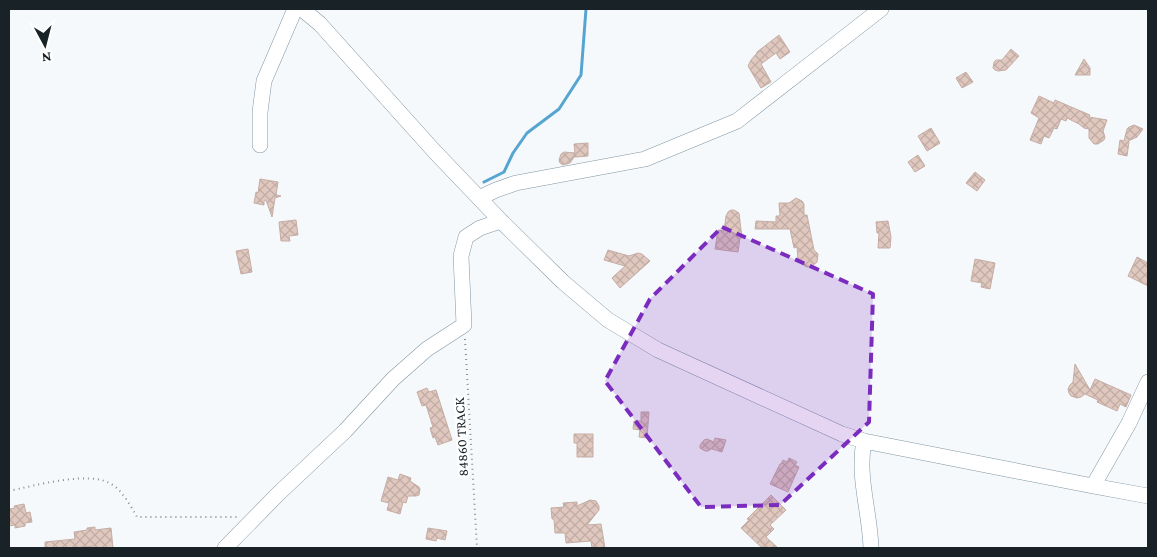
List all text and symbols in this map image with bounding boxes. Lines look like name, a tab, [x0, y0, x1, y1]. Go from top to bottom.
north arrow	[20, 20, 70, 70]
text: N	[40, 49, 52, 66]
street label: 84860 TRACK	[451, 396, 471, 477]

